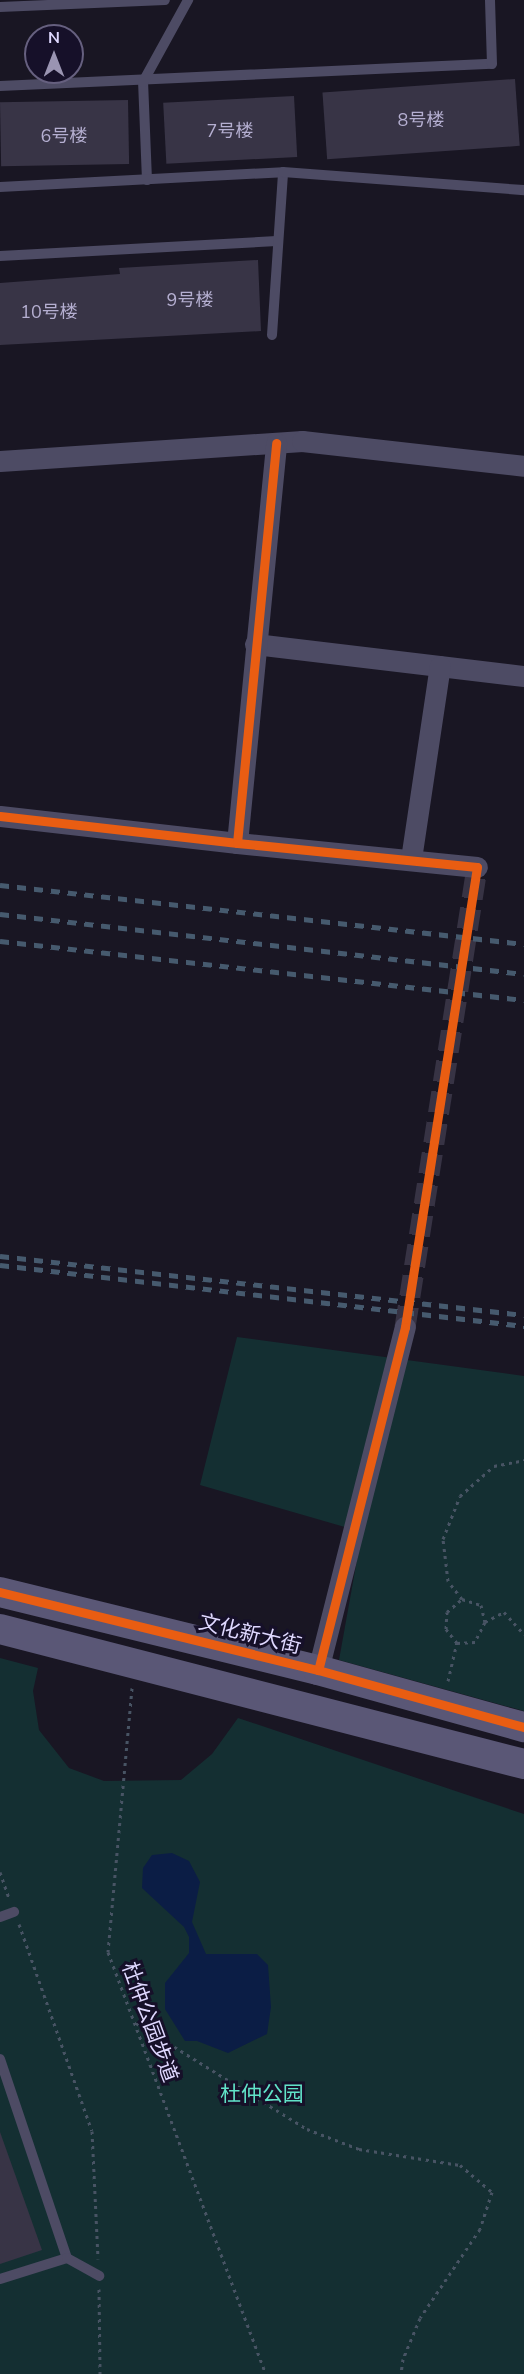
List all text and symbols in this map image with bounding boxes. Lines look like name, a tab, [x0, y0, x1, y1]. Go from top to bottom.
north arrow	[24, 24, 84, 84]
text: N	[48, 27, 60, 49]
house number: 8号楼	[398, 109, 444, 131]
house number: 7号楼	[207, 120, 253, 142]
house number: 6号楼	[41, 125, 87, 147]
house number: 9号楼	[167, 289, 213, 311]
house number: 10号楼	[20, 301, 78, 323]
street label: 文化新大街	[196, 1609, 304, 1659]
street label: 杜仲公园步道	[117, 1958, 183, 2086]
park label: 杜仲公园	[220, 2081, 304, 2107]

